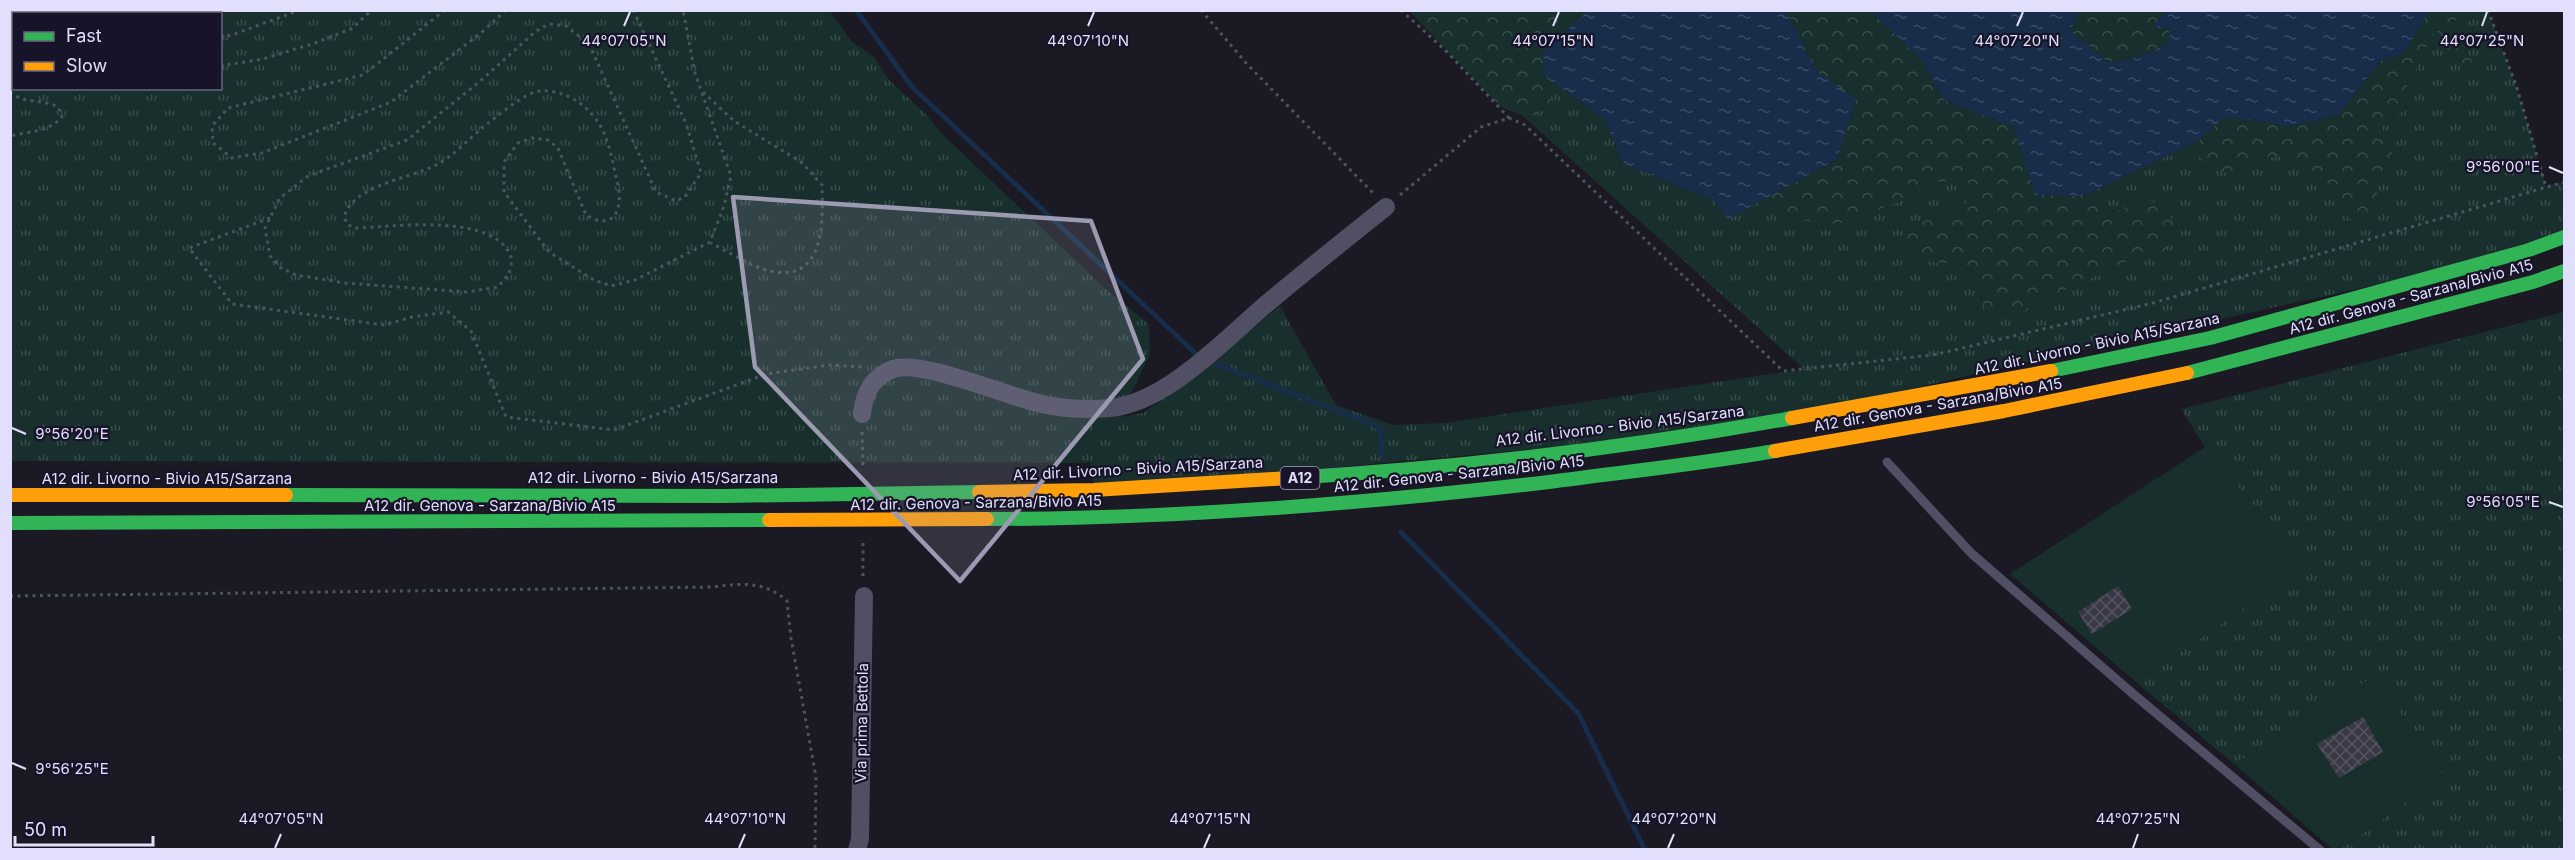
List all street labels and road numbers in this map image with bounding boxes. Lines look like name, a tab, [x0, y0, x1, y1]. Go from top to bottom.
street label: A12 dir. Genova - Sarzana/Bivio A15	[2287, 255, 2535, 338]
street label: A12 dir. Livorno - Bivio A15/Sarzana	[1972, 308, 2221, 379]
street label: A12 dir. Genova - Sarzana/Bivio A15	[1812, 373, 2064, 436]
street label: A12 dir. Livorno - Bivio A15/Sarzana	[1494, 401, 1745, 450]
street label: A12 dir. Genova - Sarzana/Bivio A15	[1333, 451, 1585, 496]
street label: A12 dir. Livorno - Bivio A15/Sarzana	[1012, 452, 1264, 485]
road number: A12	[1280, 467, 1320, 489]
street label: A12 dir. Livorno - Bivio A15/Sarzana	[528, 468, 778, 487]
street label: A12 dir. Livorno - Bivio A15/Sarzana	[42, 469, 292, 488]
street label: A12 dir. Genova - Sarzana/Bivio A15	[850, 491, 1102, 514]
street label: A12 dir. Genova - Sarzana/Bivio A15	[364, 496, 616, 515]
street label: Via prima Bettola	[851, 663, 872, 783]

